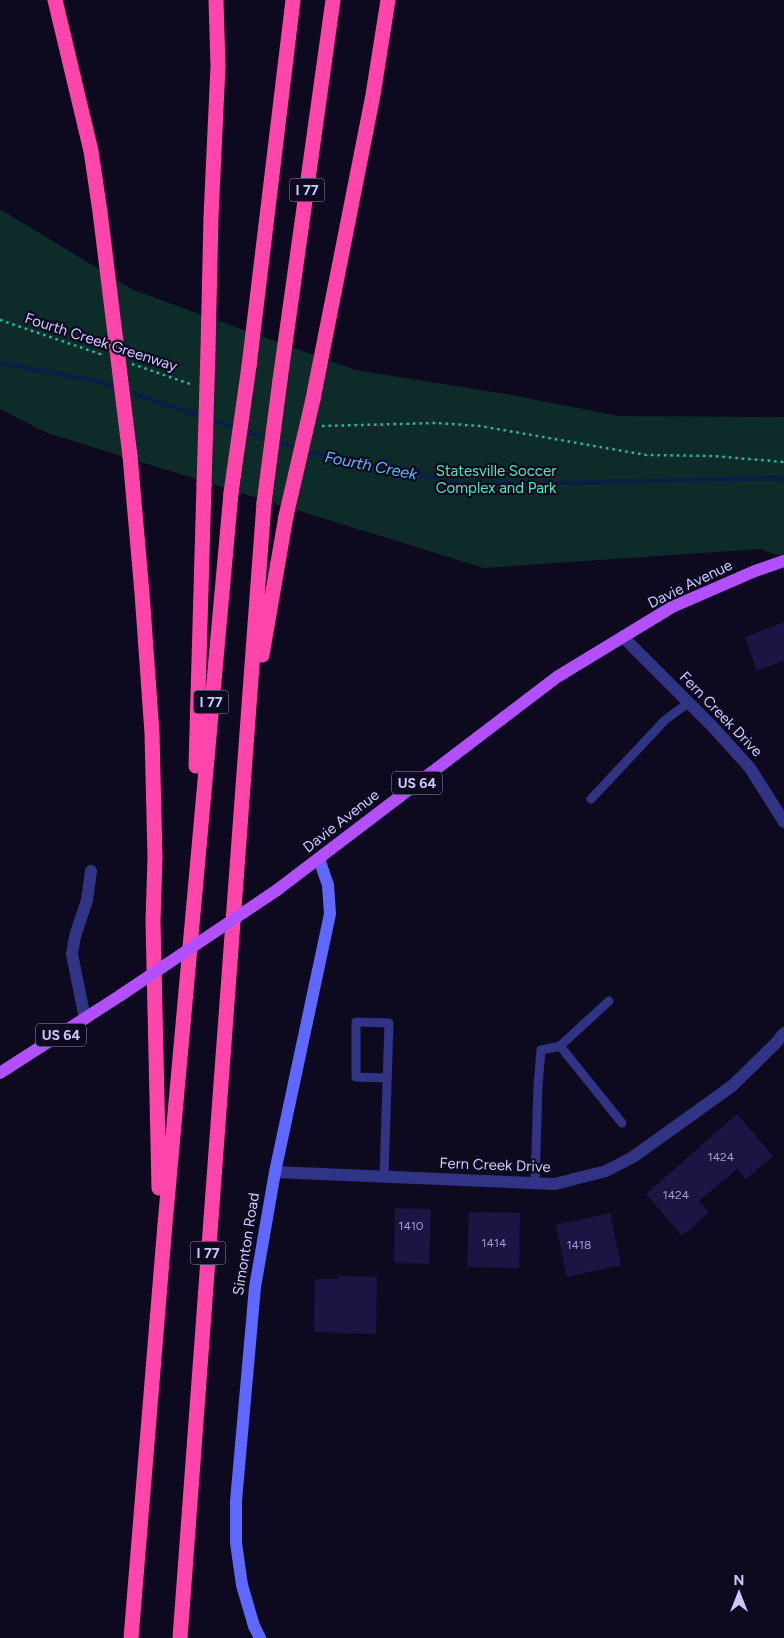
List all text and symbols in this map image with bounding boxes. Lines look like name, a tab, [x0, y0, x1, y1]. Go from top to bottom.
road number: I 77	[290, 178, 324, 202]
street label: Fourth Creek Greenway	[22, 309, 180, 375]
water label: Fourth Creek	[323, 447, 420, 484]
park label: Statesville Soccer Complex and Park	[436, 462, 557, 497]
street label: Davie Avenue	[645, 556, 735, 612]
street label: Fern Creek Drive	[676, 668, 766, 760]
road number: I 77	[194, 690, 228, 714]
road number: US 64	[392, 771, 442, 794]
street label: Davie Avenue	[299, 786, 383, 856]
road number: US 64	[36, 1024, 86, 1046]
house number: 1424	[708, 1150, 735, 1164]
street label: Fern Creek Drive	[439, 1154, 551, 1176]
house number: 1424	[663, 1188, 690, 1202]
street label: Simonton Road	[229, 1191, 263, 1297]
house number: 1410	[398, 1219, 424, 1233]
house number: 1414	[482, 1236, 507, 1250]
house number: 1418	[567, 1238, 591, 1252]
road number: I 77	[190, 1242, 226, 1264]
north arrow	[714, 1568, 764, 1618]
text: N	[734, 1572, 744, 1589]

